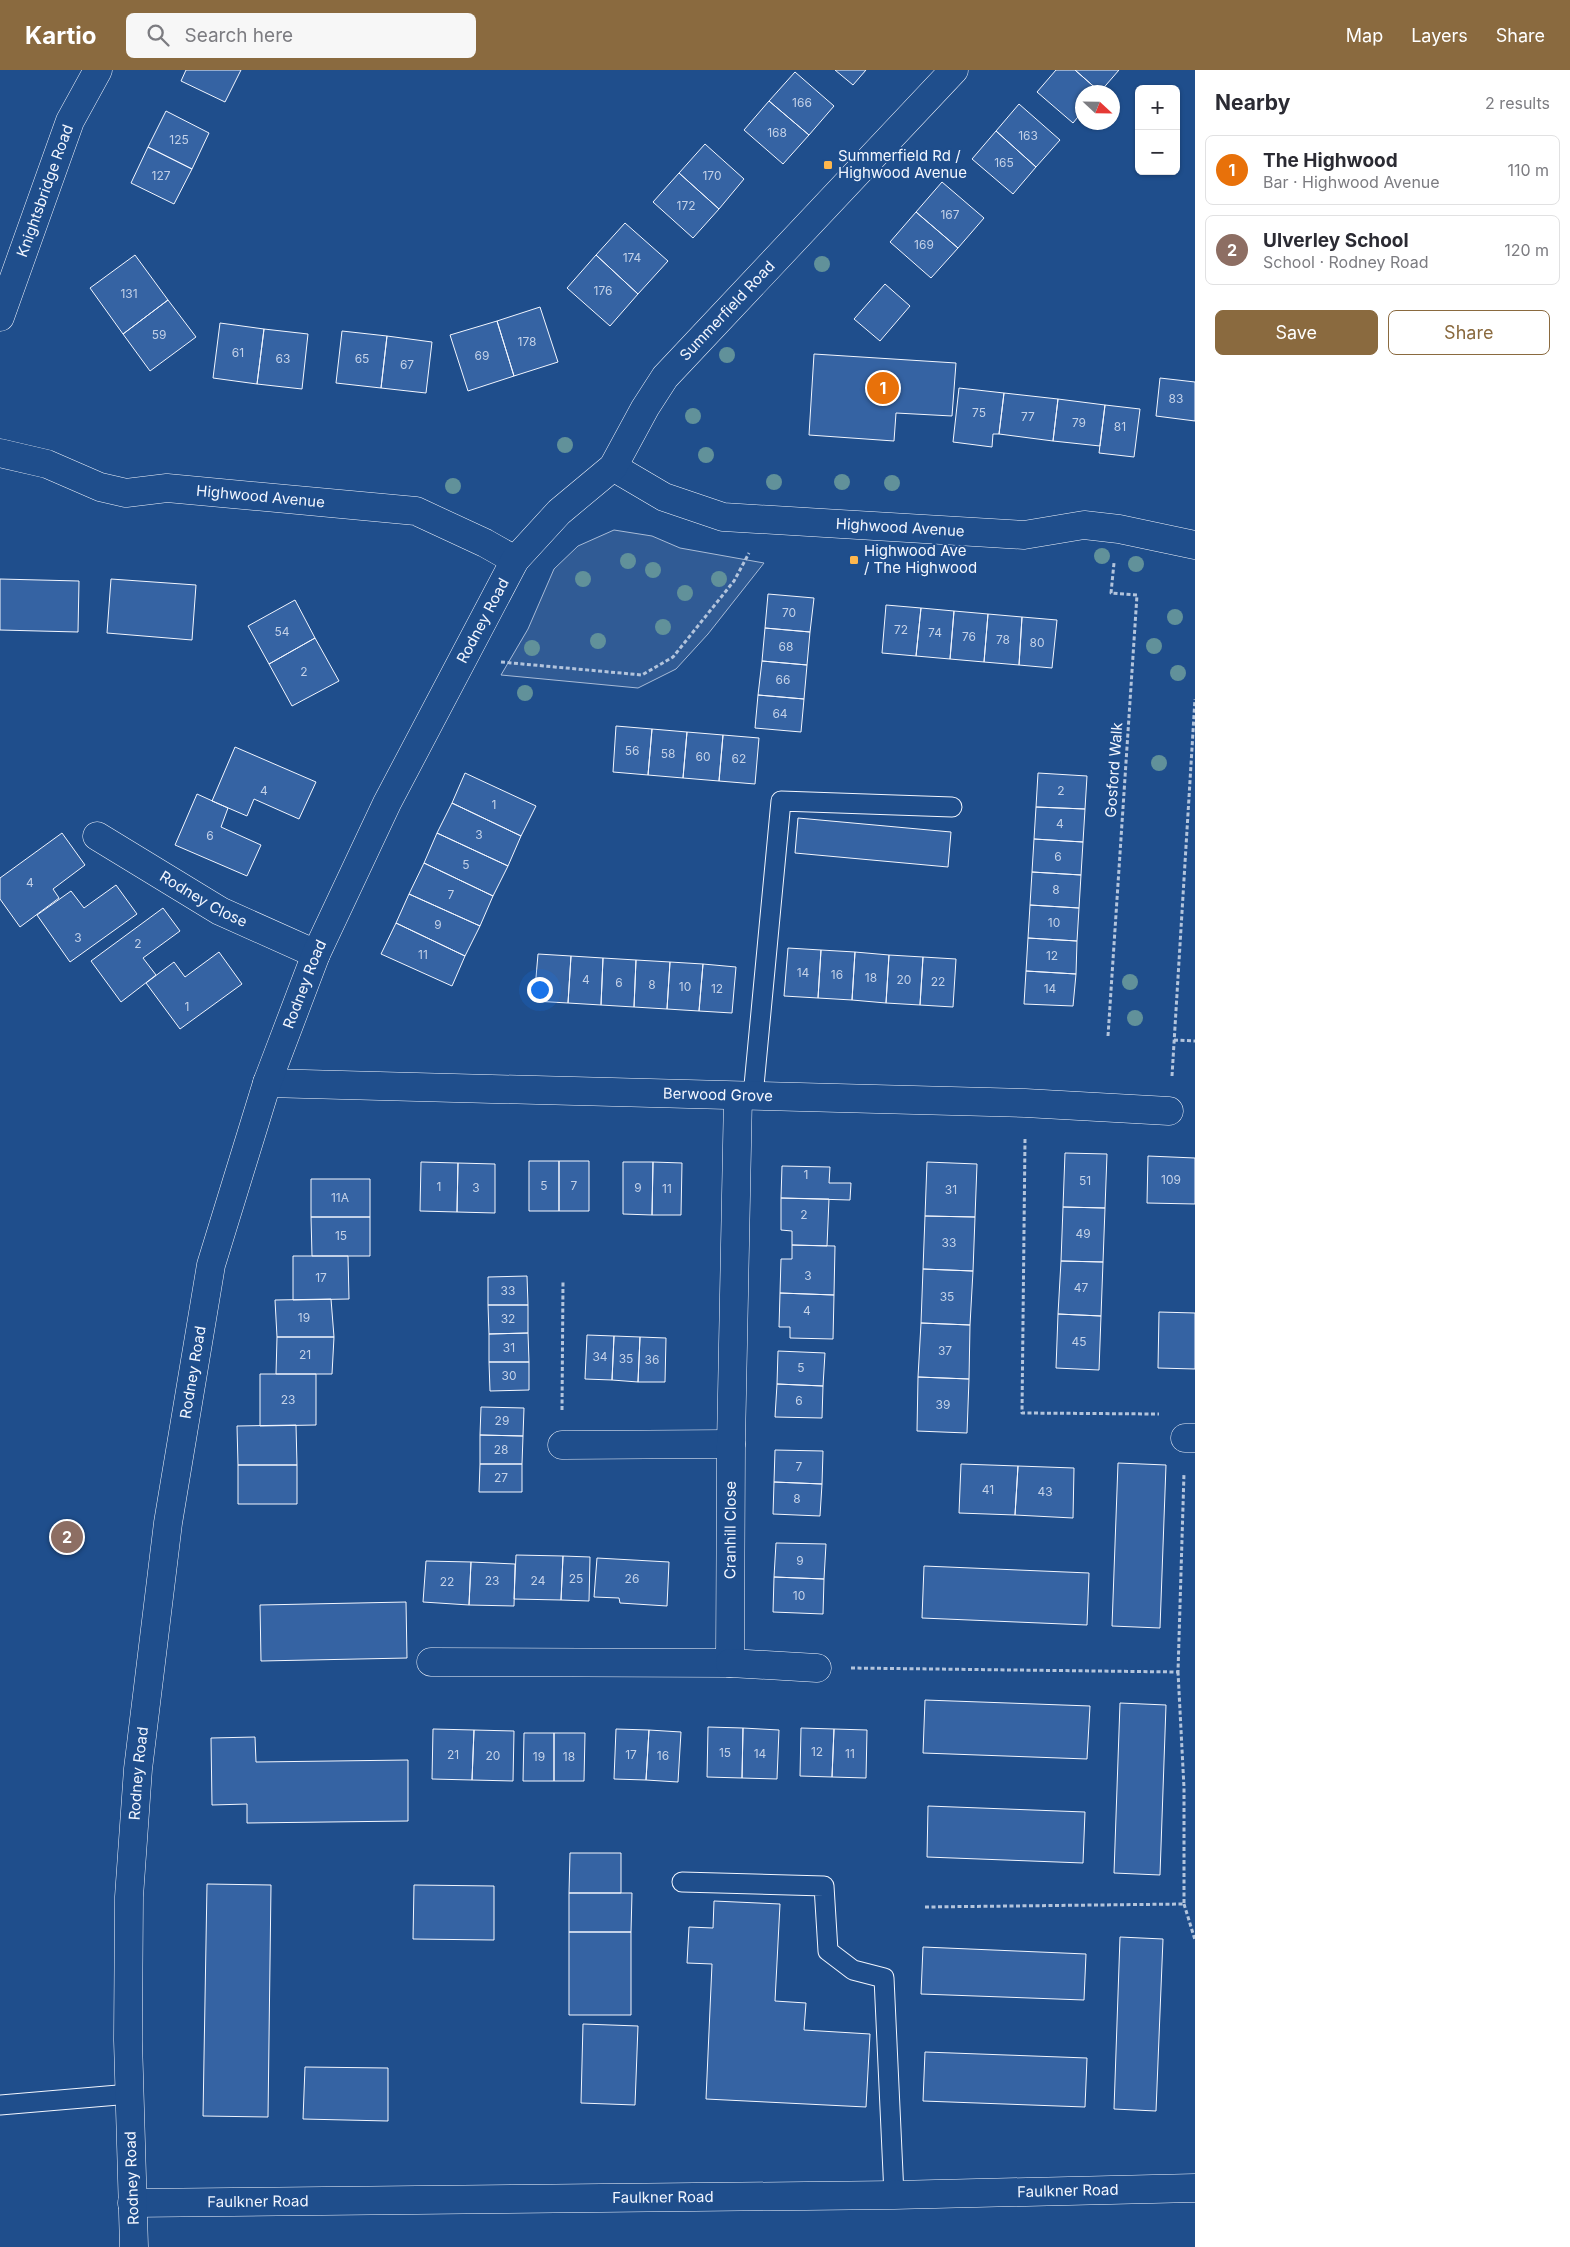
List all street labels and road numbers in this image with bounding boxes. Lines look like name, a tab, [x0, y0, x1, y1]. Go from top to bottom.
street label: Knightsbridge Road	[12, 122, 77, 260]
street label: Summerfield Road	[675, 256, 779, 365]
street label: Highwood Avenue	[195, 481, 326, 512]
street label: Highwood Avenue	[835, 514, 965, 540]
street label: Rodney Road	[452, 575, 513, 666]
street label: Gosford Walk	[1101, 721, 1126, 818]
street label: Rodney Close	[156, 867, 250, 931]
street label: Rodney Road	[279, 936, 330, 1031]
street label: Berwood Grove	[663, 1083, 773, 1105]
street label: Rodney Road	[176, 1324, 210, 1420]
street label: Cranhill Close	[720, 1481, 740, 1579]
street label: Rodney Road	[124, 1726, 152, 1821]
street label: Rodney Road	[120, 2131, 143, 2225]
street label: Faulkner Road	[1017, 2180, 1119, 2201]
street label: Faulkner Road	[612, 2187, 714, 2207]
street label: Faulkner Road	[207, 2191, 309, 2211]

